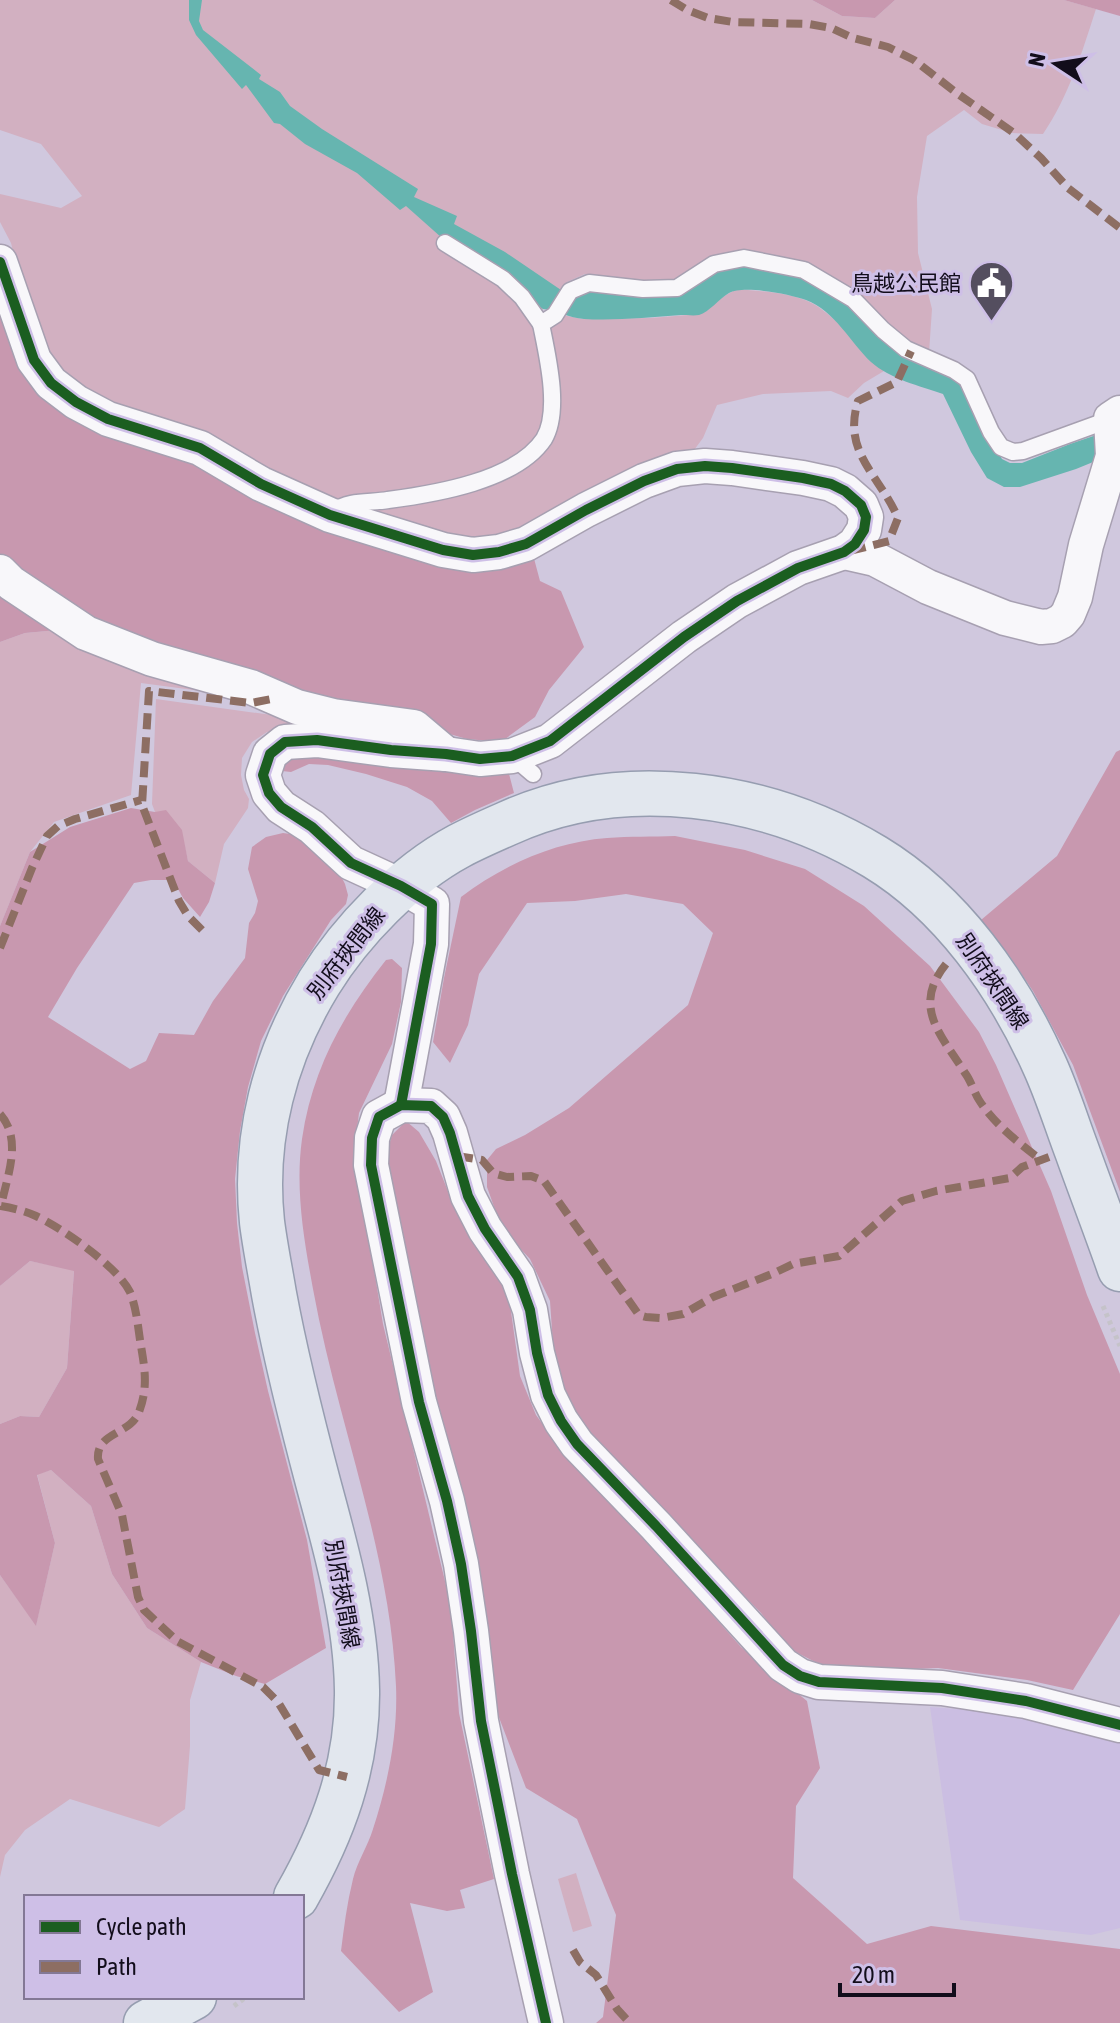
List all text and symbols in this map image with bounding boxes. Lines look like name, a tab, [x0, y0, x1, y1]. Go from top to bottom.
north arrow	[1016, 24, 1096, 104]
text: N	[1022, 51, 1051, 69]
public building icon: 鳥越公民館	[968, 259, 1016, 322]
place label: 鳥越公民館	[851, 270, 961, 296]
street label: 別府挾間線	[302, 902, 390, 1004]
street label: 別府挾間線	[951, 928, 1035, 1034]
street label: 別府挾間線	[321, 1538, 365, 1650]
legend	[24, 1895, 304, 1999]
text: Cycle path	[96, 1913, 187, 1940]
scale bar	[840, 1947, 954, 1997]
text: Path	[96, 1953, 137, 1980]
text: 20 m	[852, 1961, 895, 1988]

